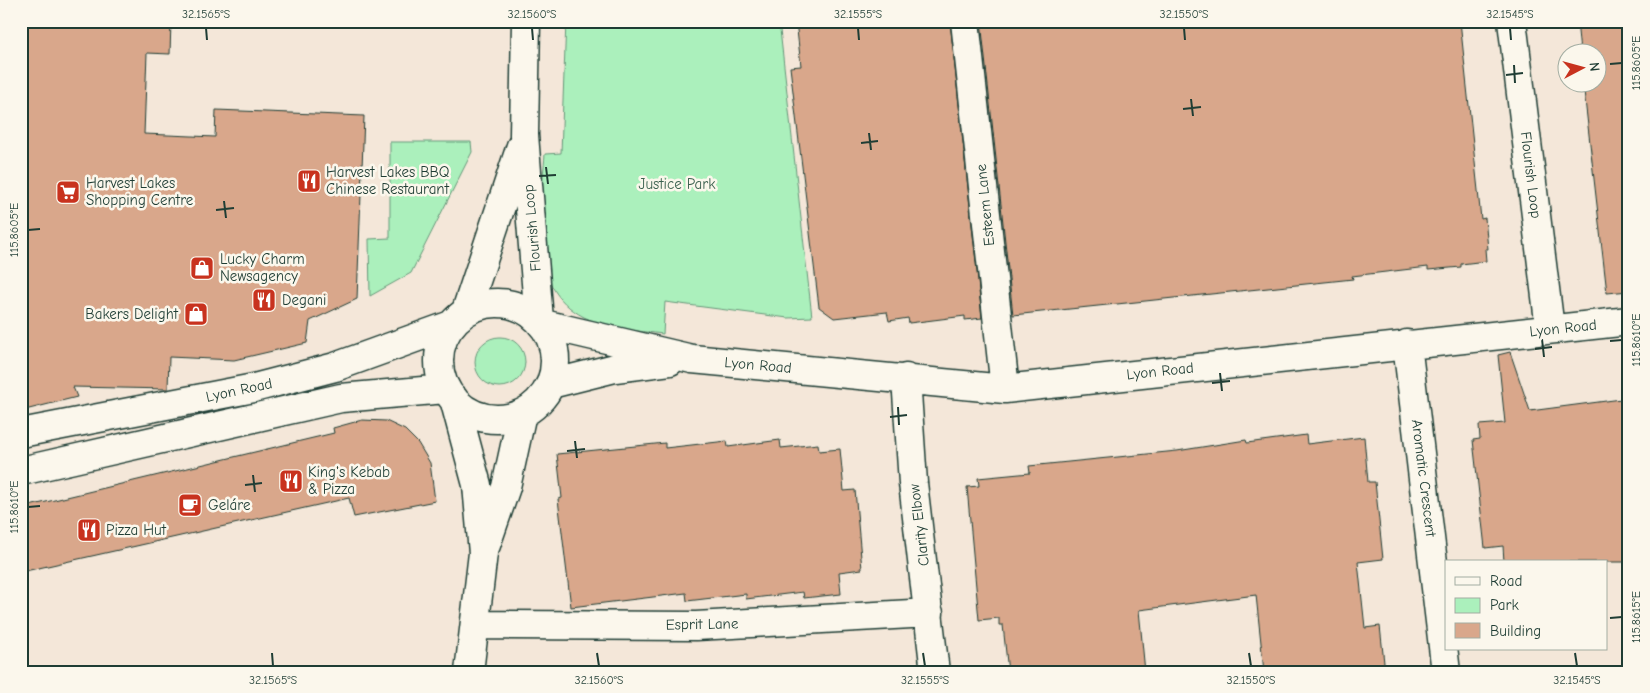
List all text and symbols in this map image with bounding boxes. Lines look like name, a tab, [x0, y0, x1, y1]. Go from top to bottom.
text: 32.1565°S	[182, 7, 230, 21]
text: 32.1560°S	[508, 7, 557, 21]
text: 32.1555°S	[834, 7, 882, 21]
text: 32.1550°S	[1160, 7, 1209, 21]
text: 32.1545°S	[1486, 7, 1534, 21]
text: 115.8605°E	[1629, 36, 1643, 90]
north arrow	[1558, 42, 1608, 92]
text: N	[1586, 61, 1603, 72]
street label: Flourish Loop	[1517, 131, 1545, 219]
place label: Harvest Lakes BBQ Chinese Restaurant	[326, 163, 450, 198]
street label: Esteem Lane	[972, 163, 998, 247]
restaurant icon: Harvest Lakes BBQ Chinese Restaurant	[296, 168, 322, 194]
place label: Harvest Lakes Shopping Centre	[86, 174, 194, 209]
park label: Justice Park	[639, 175, 716, 193]
supermarket icon: Harvest Lakes Shopping Centre	[55, 179, 81, 205]
street label: Flourish Loop	[519, 184, 545, 272]
text: 115.8605°E	[7, 203, 21, 257]
place label: Lucky Charm Newsagency	[220, 250, 305, 285]
shop icon: Lucky Charm Newsagency	[189, 255, 215, 281]
restaurant icon: Degani	[251, 287, 277, 313]
place label: Degani	[282, 291, 326, 309]
shop icon: Bakers Delight	[183, 301, 209, 327]
place label: Bakers Delight	[85, 305, 179, 323]
text: 115.8610°E	[1629, 314, 1643, 366]
street label: Lyon Road	[1528, 316, 1598, 340]
street label: Lyon Road	[724, 353, 792, 377]
street label: Lyon Road	[1125, 359, 1195, 383]
street label: Lyon Road	[204, 374, 274, 406]
street label: Aromatic Crescent	[1408, 418, 1440, 539]
place label: King's Kebab & Pizza	[308, 463, 390, 498]
restaurant icon: King's Kebab & Pizza	[278, 468, 304, 494]
text: 115.8610°E	[7, 481, 21, 533]
street label: Clarity Elbow	[905, 483, 933, 567]
cafe icon: Geláre	[177, 492, 203, 518]
place label: Geláre	[208, 496, 251, 514]
restaurant icon: Pizza Hut	[76, 517, 102, 543]
place label: Pizza Hut	[106, 521, 167, 539]
legend	[1445, 560, 1608, 650]
text: Road	[1490, 572, 1522, 590]
text: 115.8615°E	[1629, 591, 1643, 643]
text: Park	[1490, 596, 1519, 614]
street label: Esprit Lane	[665, 614, 739, 634]
text: Building	[1490, 622, 1541, 640]
text: 32.1565°S	[249, 673, 297, 687]
text: 32.1560°S	[575, 673, 624, 687]
text: 32.1555°S	[901, 673, 949, 687]
text: 32.1550°S	[1227, 673, 1276, 687]
text: 32.1545°S	[1553, 673, 1601, 687]

